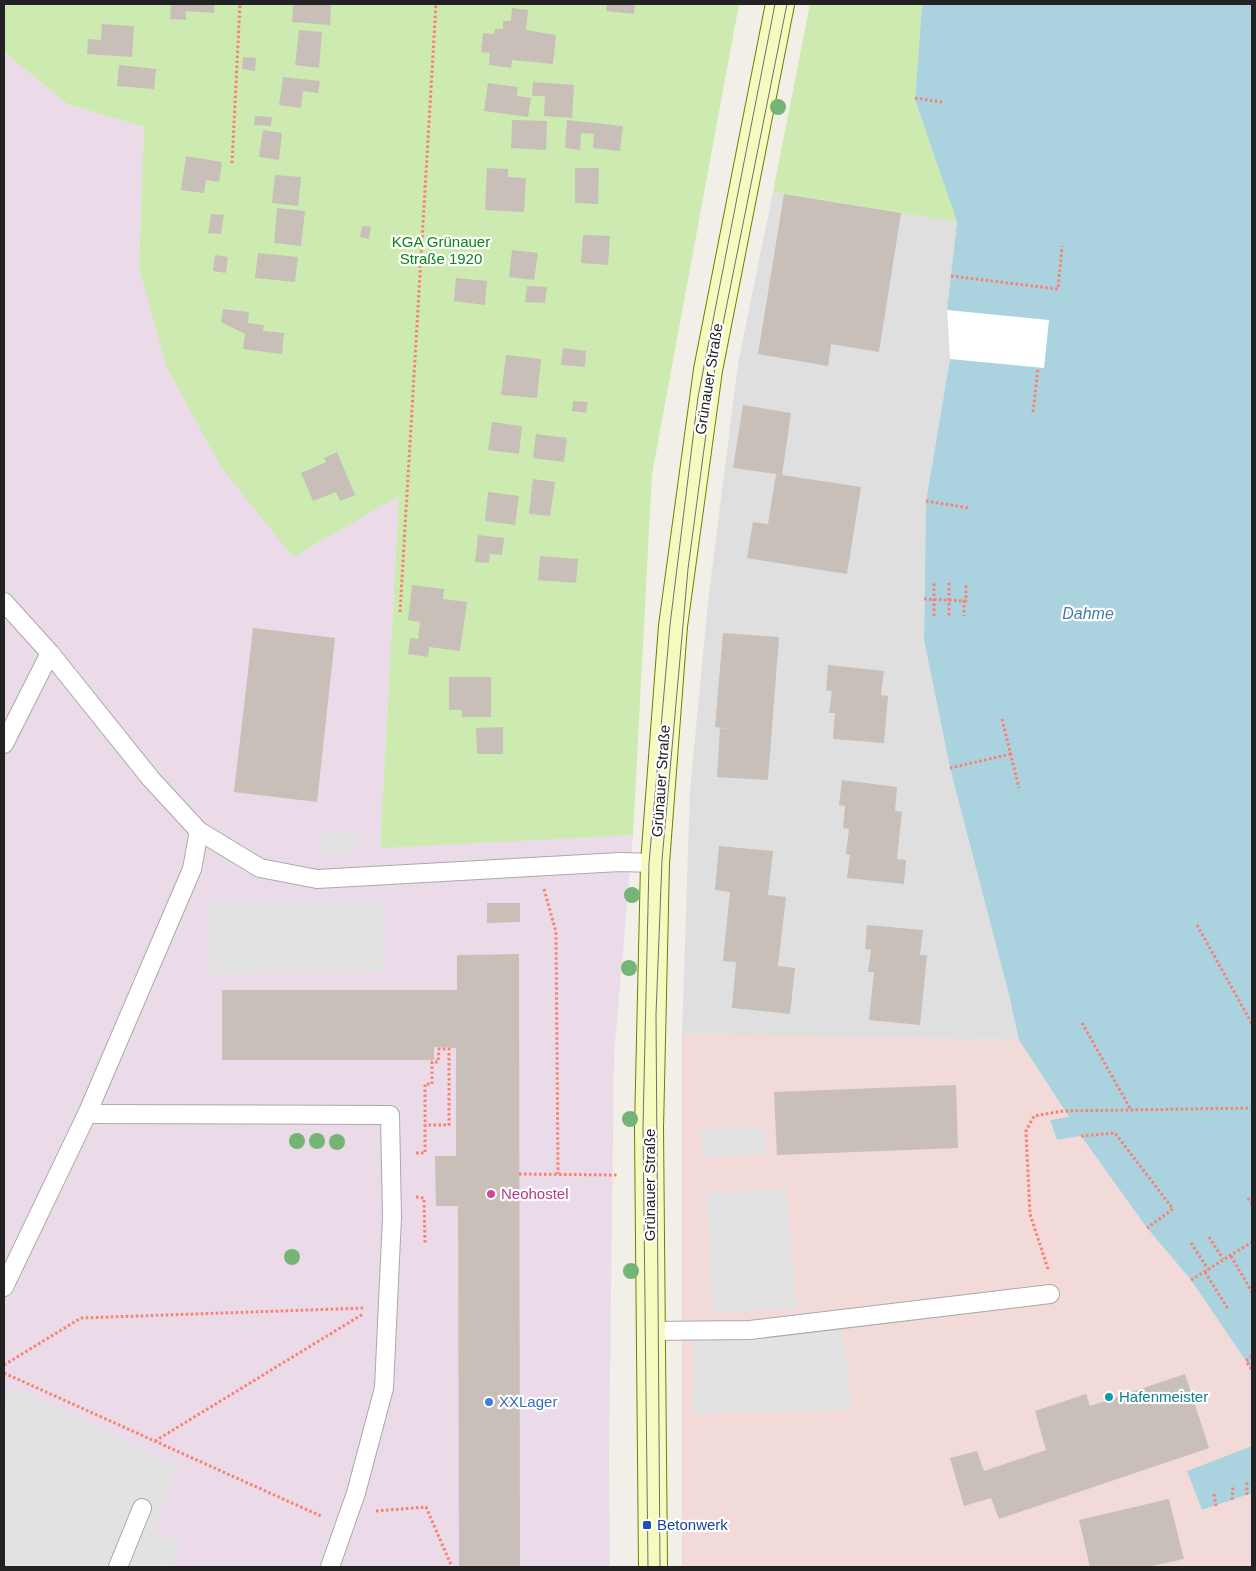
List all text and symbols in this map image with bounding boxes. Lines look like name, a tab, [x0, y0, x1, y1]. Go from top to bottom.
park label: KGA Grünauer Straße 1920	[392, 233, 490, 267]
street label: Grünauer Straße	[691, 322, 726, 436]
water label: Dahme	[1062, 605, 1114, 622]
street label: Grünauer Straße	[648, 724, 673, 838]
street label: Grünauer Straße	[641, 1129, 658, 1241]
place label: Neohostel	[501, 1185, 569, 1202]
marker: Neohostel	[485, 1188, 497, 1200]
place label: Hafenmeister	[1119, 1388, 1208, 1405]
marker: Hafenmeister	[1103, 1391, 1115, 1403]
place label: XXLager	[499, 1393, 557, 1410]
marker: XXLager	[483, 1396, 495, 1408]
place label: Betonwerk	[657, 1516, 728, 1533]
marker: Betonwerk	[641, 1519, 653, 1531]

